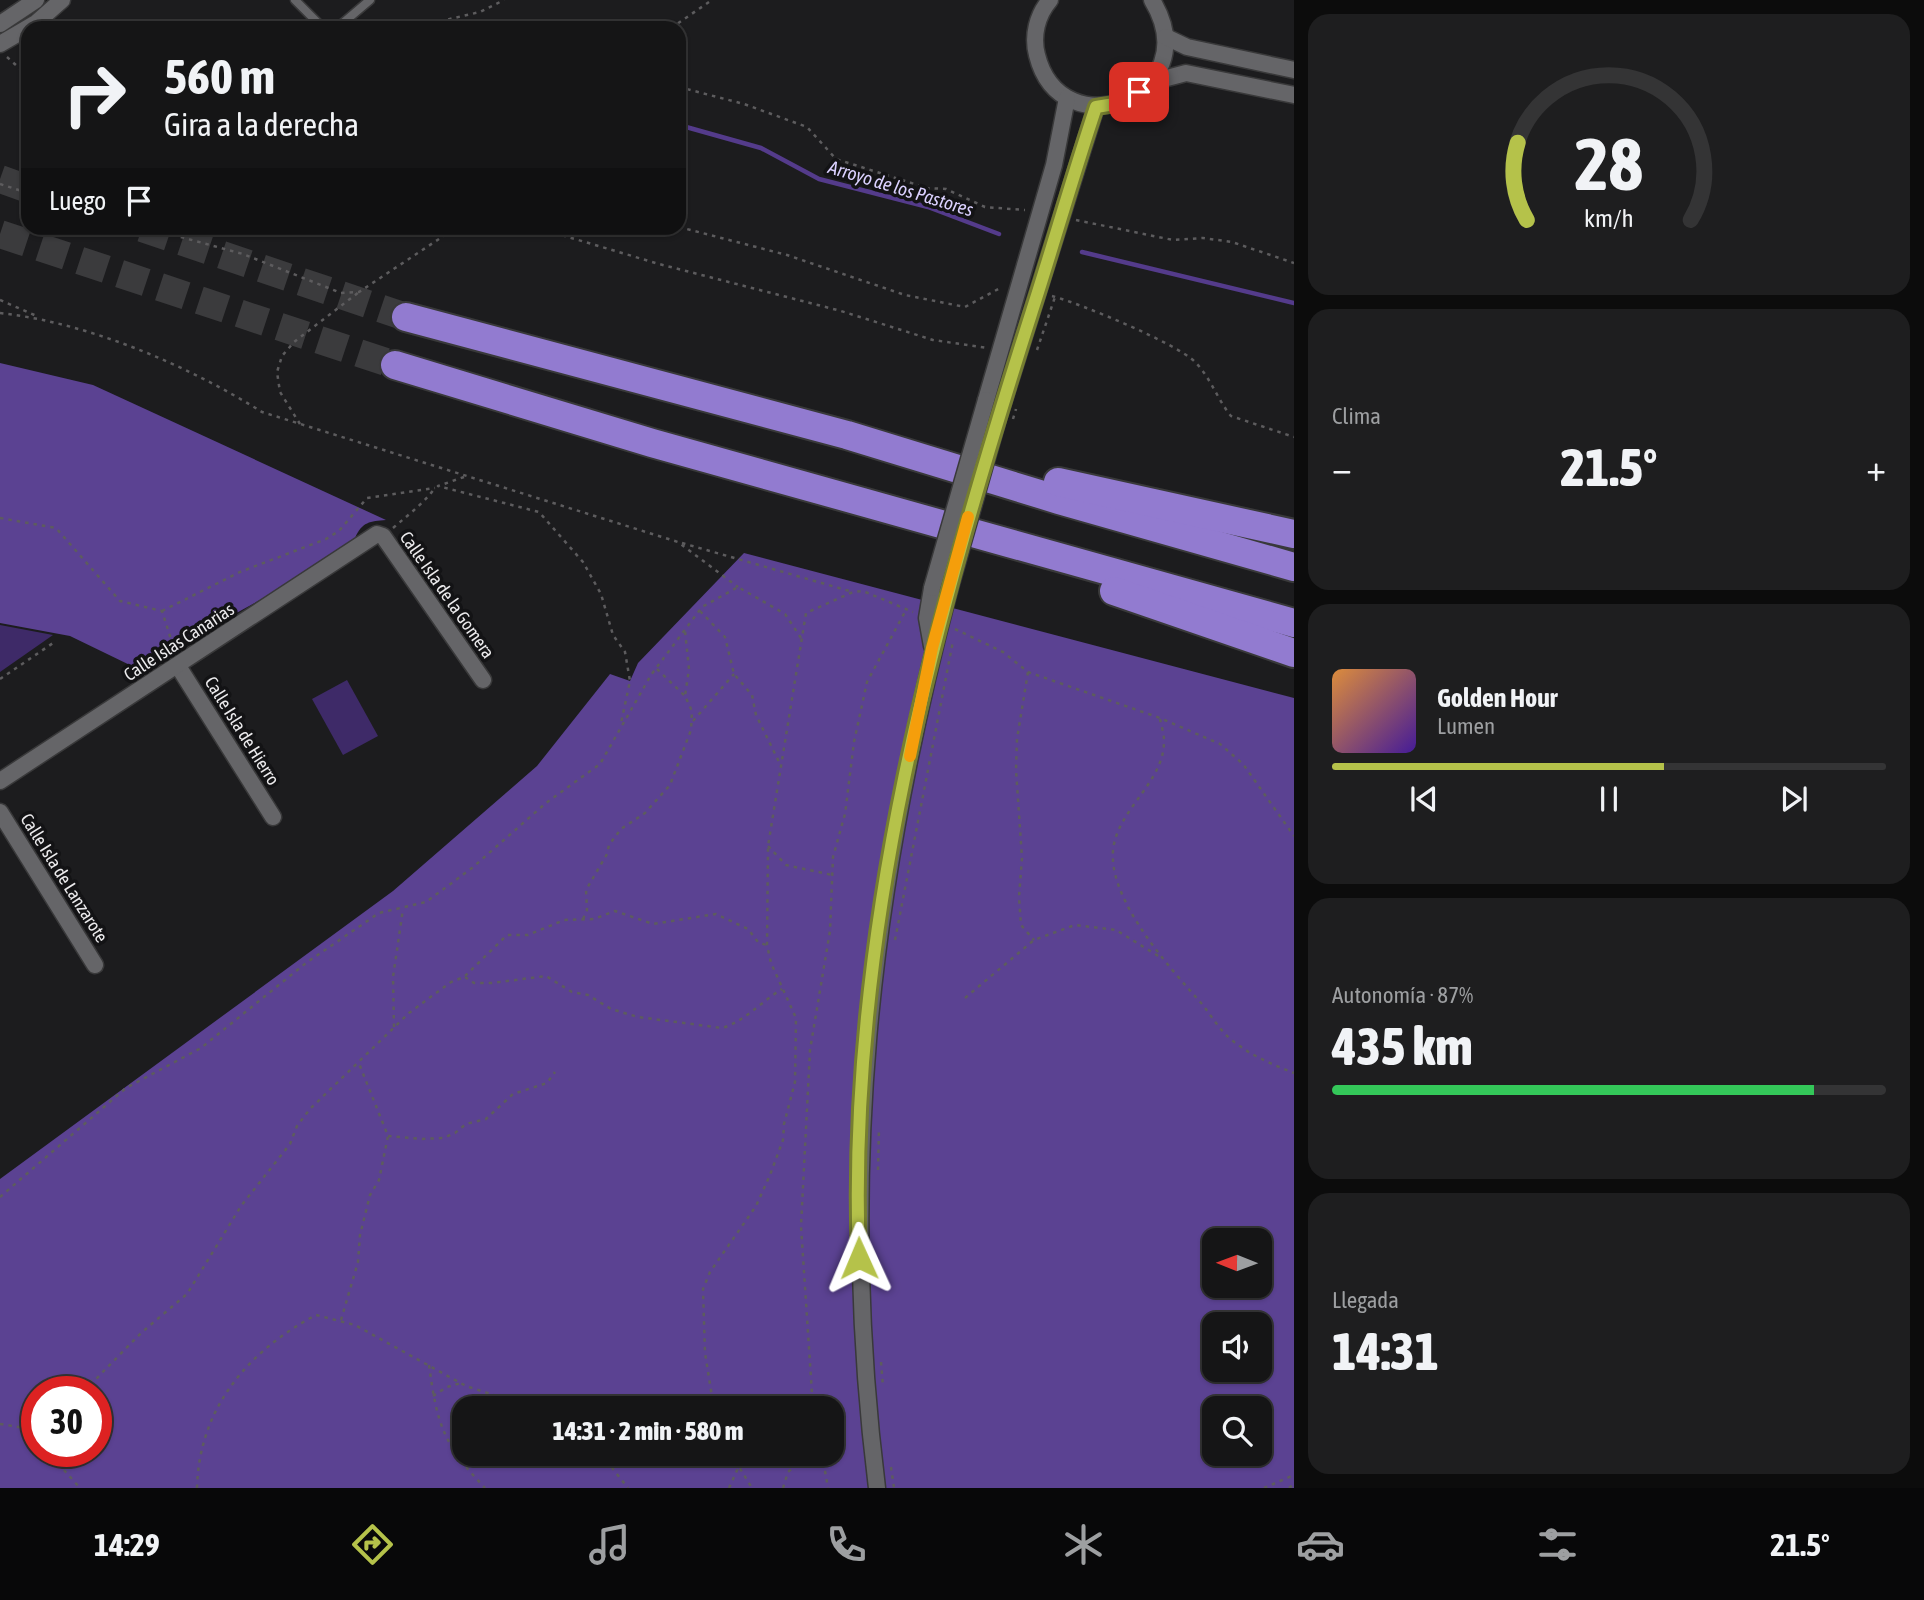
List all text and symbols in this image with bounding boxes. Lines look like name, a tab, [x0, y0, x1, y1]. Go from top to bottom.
text: 560 m	[164, 48, 275, 104]
icon: right	[49, 49, 140, 140]
pin	[1109, 62, 1169, 122]
icon: arrive	[1120, 73, 1158, 111]
text: Gira a la derecha	[164, 106, 359, 143]
text: 28	[1575, 123, 1643, 206]
water label: Arroyo de los Pastores	[825, 155, 976, 221]
icon: arrive	[120, 182, 158, 220]
text: Luego	[49, 186, 106, 216]
text: km/h	[1584, 204, 1634, 232]
text: Clima	[1332, 403, 1381, 429]
text: 21.5°	[1561, 437, 1657, 497]
text: −	[1332, 446, 1352, 489]
text: +	[1866, 446, 1886, 489]
street label: Calle Isla de la Gomera	[396, 527, 499, 662]
street label: Calle Islas Canarias	[120, 598, 238, 685]
street label: Calle Isla de Hierro	[201, 673, 284, 789]
text: Golden Hour	[1437, 683, 1557, 713]
text: Lumen	[1437, 713, 1495, 739]
icon: previous	[1405, 780, 1443, 818]
icon: pause	[1590, 780, 1628, 818]
icon: next	[1775, 780, 1813, 818]
street label: Calle Isla de Lanzarote	[16, 809, 113, 946]
text: Autonomía · 87%	[1332, 982, 1473, 1008]
text: 435 km	[1332, 1016, 1473, 1076]
position arrow	[822, 1221, 896, 1295]
north arrow	[1202, 1228, 1272, 1298]
map controls	[1202, 1228, 1272, 1466]
text: Llegada	[1332, 1287, 1399, 1313]
button: sound	[1202, 1312, 1272, 1382]
text: 14:31	[1332, 1321, 1439, 1381]
speed limit sign: 30	[21, 1376, 112, 1467]
button: search	[1202, 1396, 1272, 1466]
text: 14:31 · 2 min · 580 m	[553, 1416, 743, 1446]
icon: directions	[348, 1520, 397, 1569]
icon: music	[585, 1520, 634, 1569]
icon: phone	[822, 1520, 871, 1569]
icon: climate	[1059, 1520, 1108, 1569]
icon: car	[1296, 1520, 1345, 1569]
icon: filters	[1533, 1520, 1582, 1569]
text: 14:29	[94, 1526, 160, 1563]
text: 21.5°	[1770, 1526, 1830, 1563]

